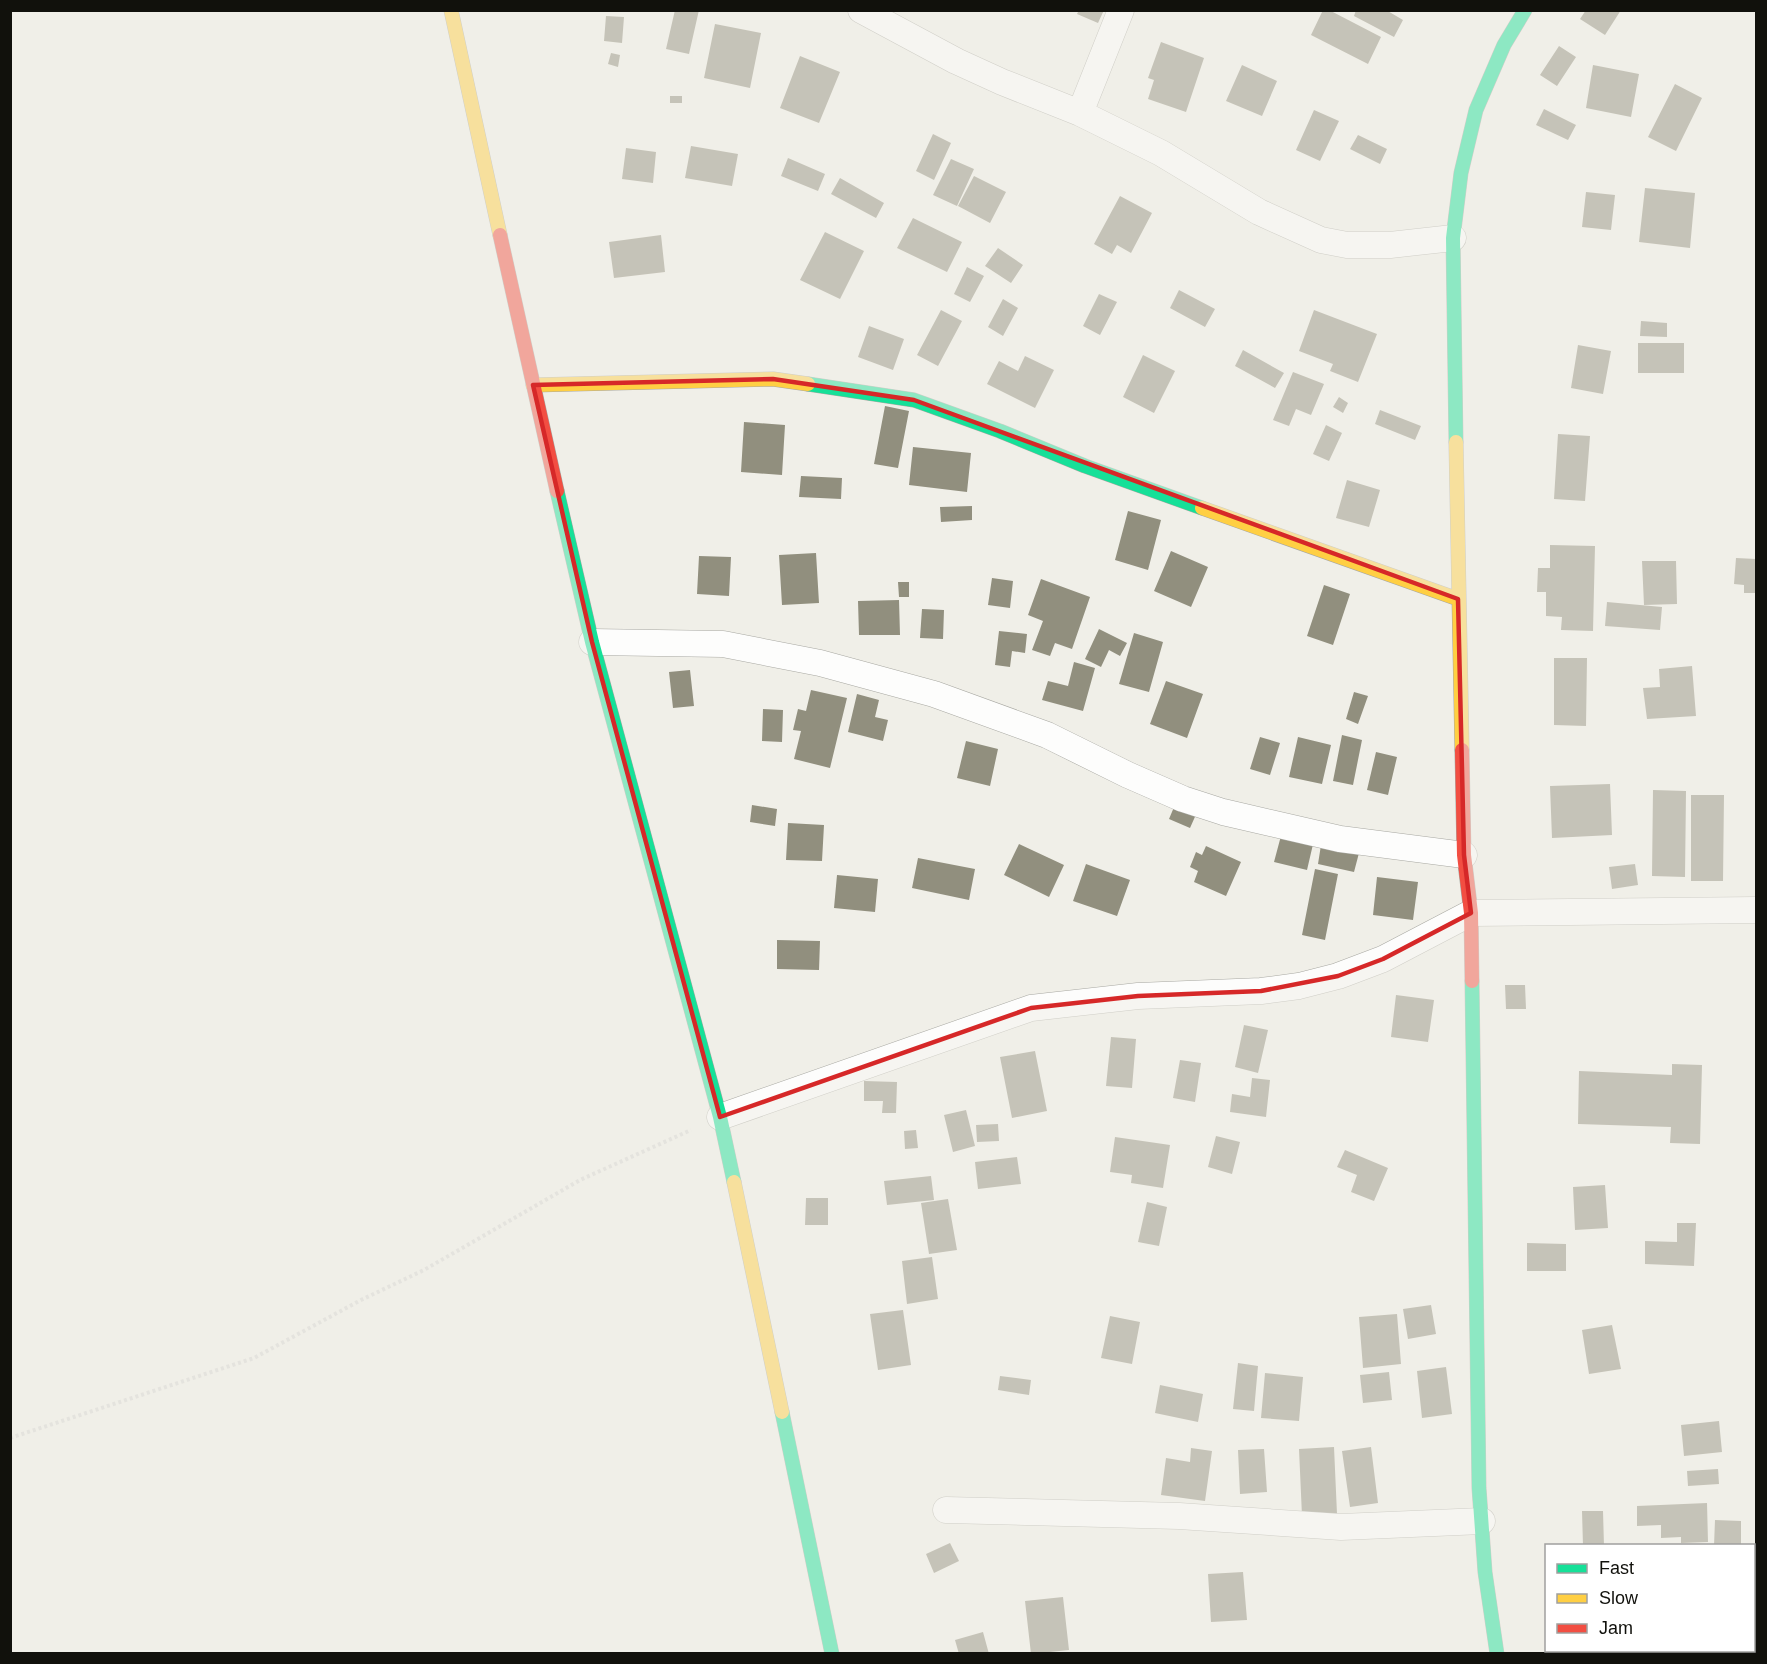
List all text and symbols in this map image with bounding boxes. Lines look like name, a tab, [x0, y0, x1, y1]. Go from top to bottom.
legend	[1545, 1544, 1755, 1652]
text: Fast	[1599, 1558, 1634, 1578]
text: Slow	[1599, 1588, 1639, 1608]
text: Jam	[1599, 1618, 1633, 1638]

